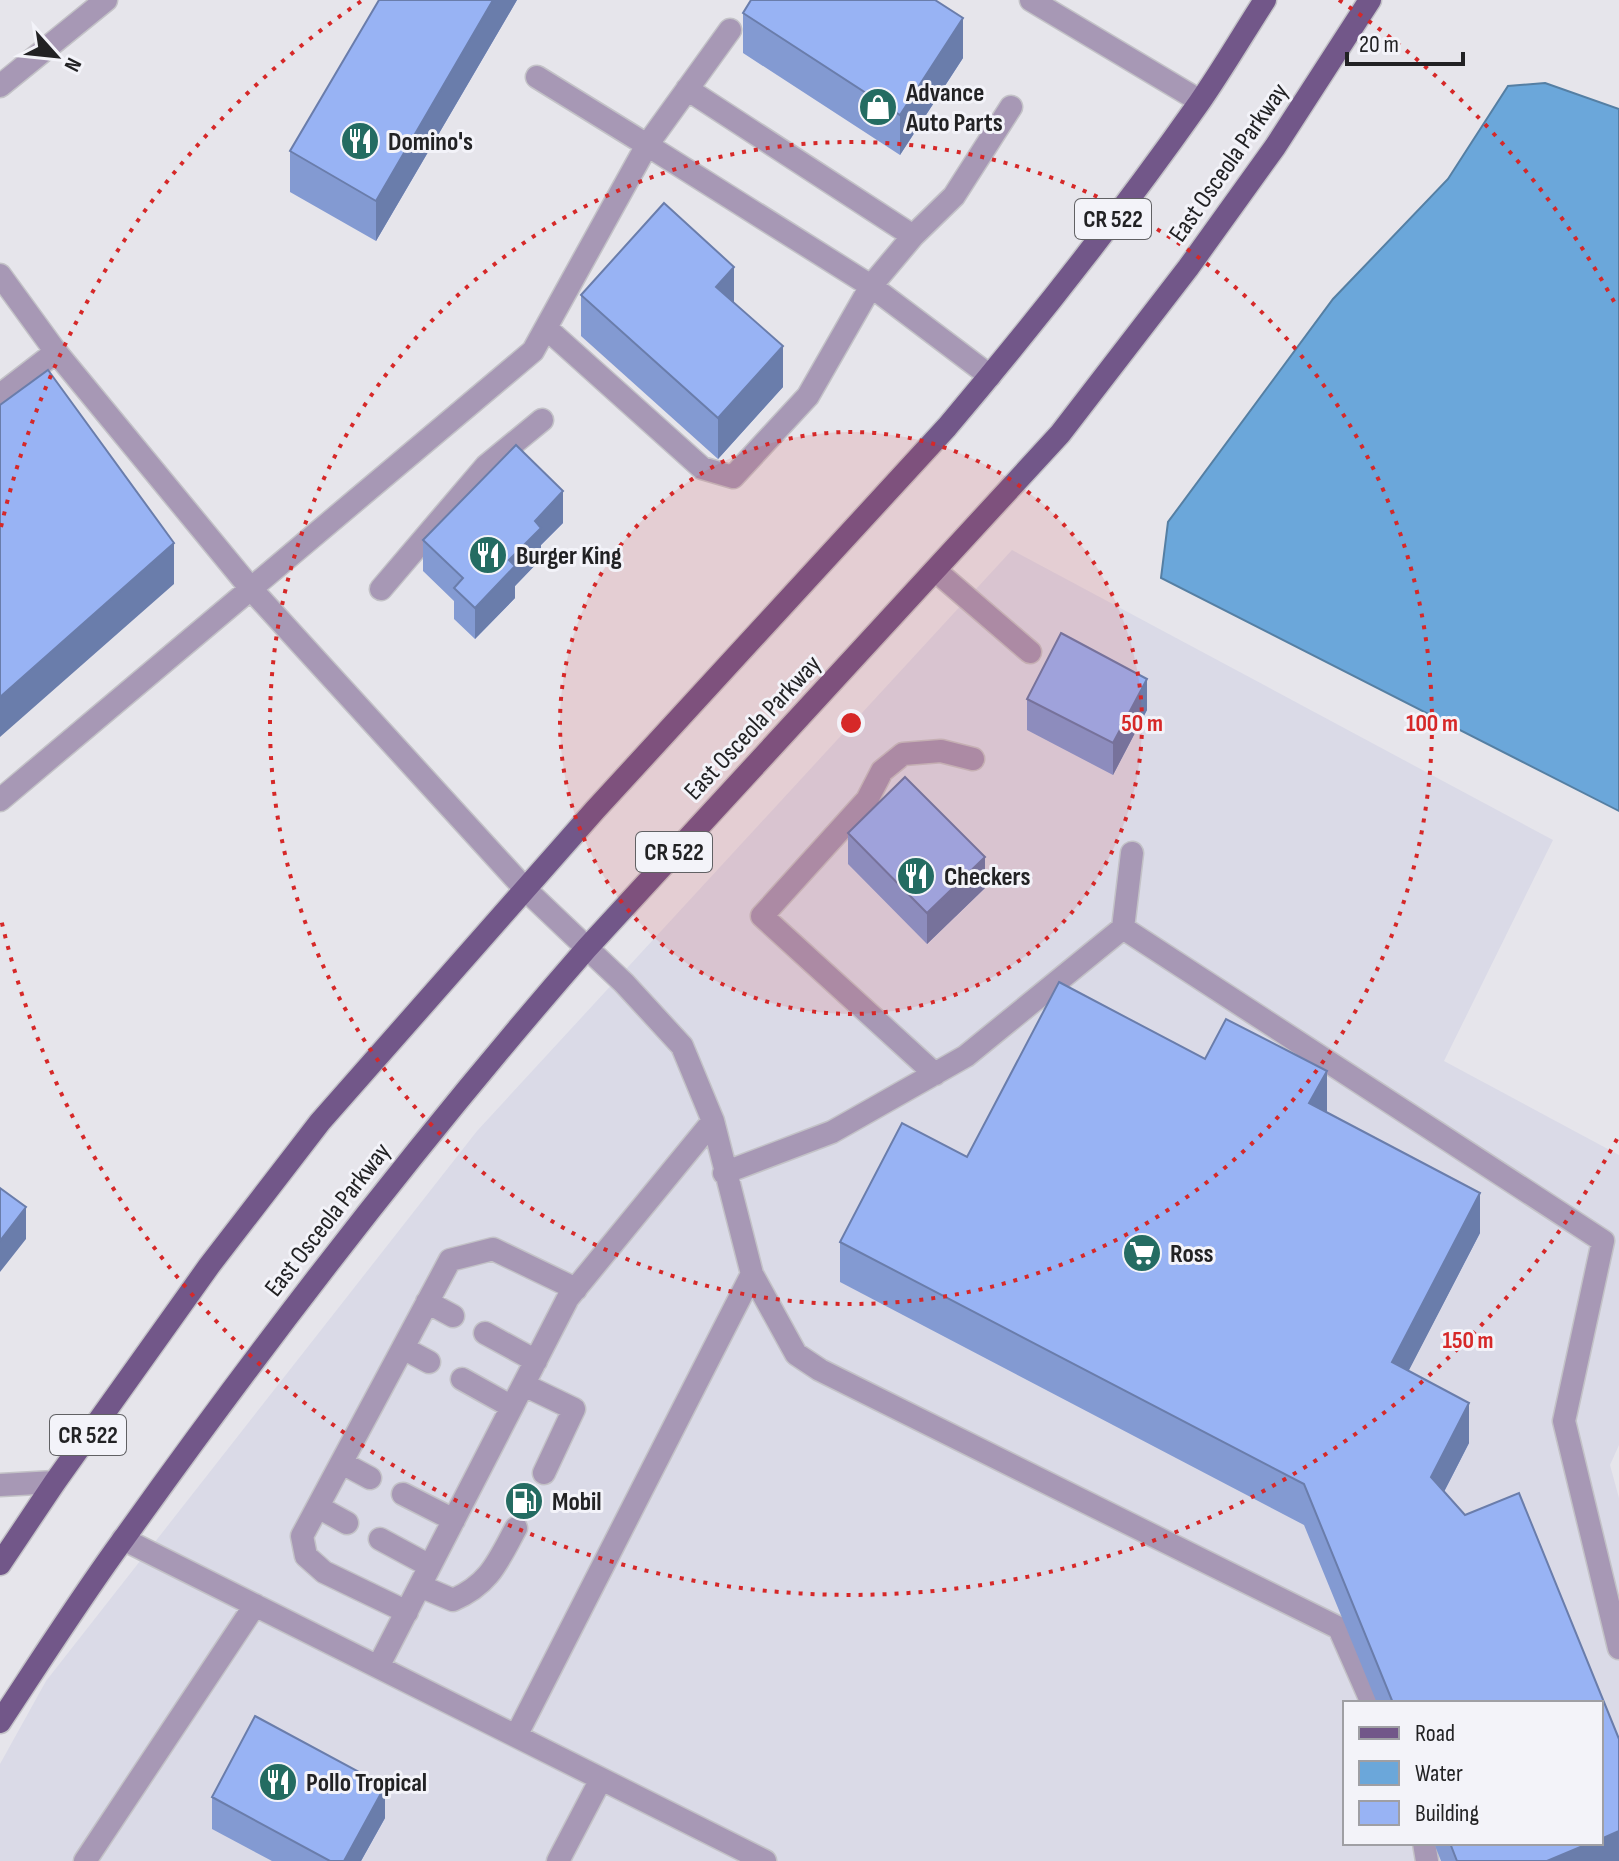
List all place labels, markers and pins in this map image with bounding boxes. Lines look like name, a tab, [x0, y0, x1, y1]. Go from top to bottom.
place label: Advance Auto Parts	[905, 78, 1003, 139]
shop icon: Advance Auto Parts	[857, 86, 899, 128]
restaurant icon: Domino's	[339, 120, 381, 162]
place label: Domino's	[388, 127, 473, 158]
restaurant icon: Burger King	[467, 534, 509, 576]
place label: Burger King	[516, 541, 622, 572]
centre of rings	[837, 709, 865, 737]
restaurant icon: Checkers	[895, 855, 937, 897]
place label: Checkers	[944, 862, 1030, 893]
supermarket icon: Ross	[1121, 1232, 1163, 1274]
place label: Ross	[1170, 1239, 1214, 1270]
fuel station icon: Mobil	[503, 1480, 545, 1522]
place label: Mobil	[552, 1487, 602, 1518]
restaurant icon: Pollo Tropical	[257, 1761, 299, 1803]
place label: Pollo Tropical	[306, 1768, 427, 1799]

